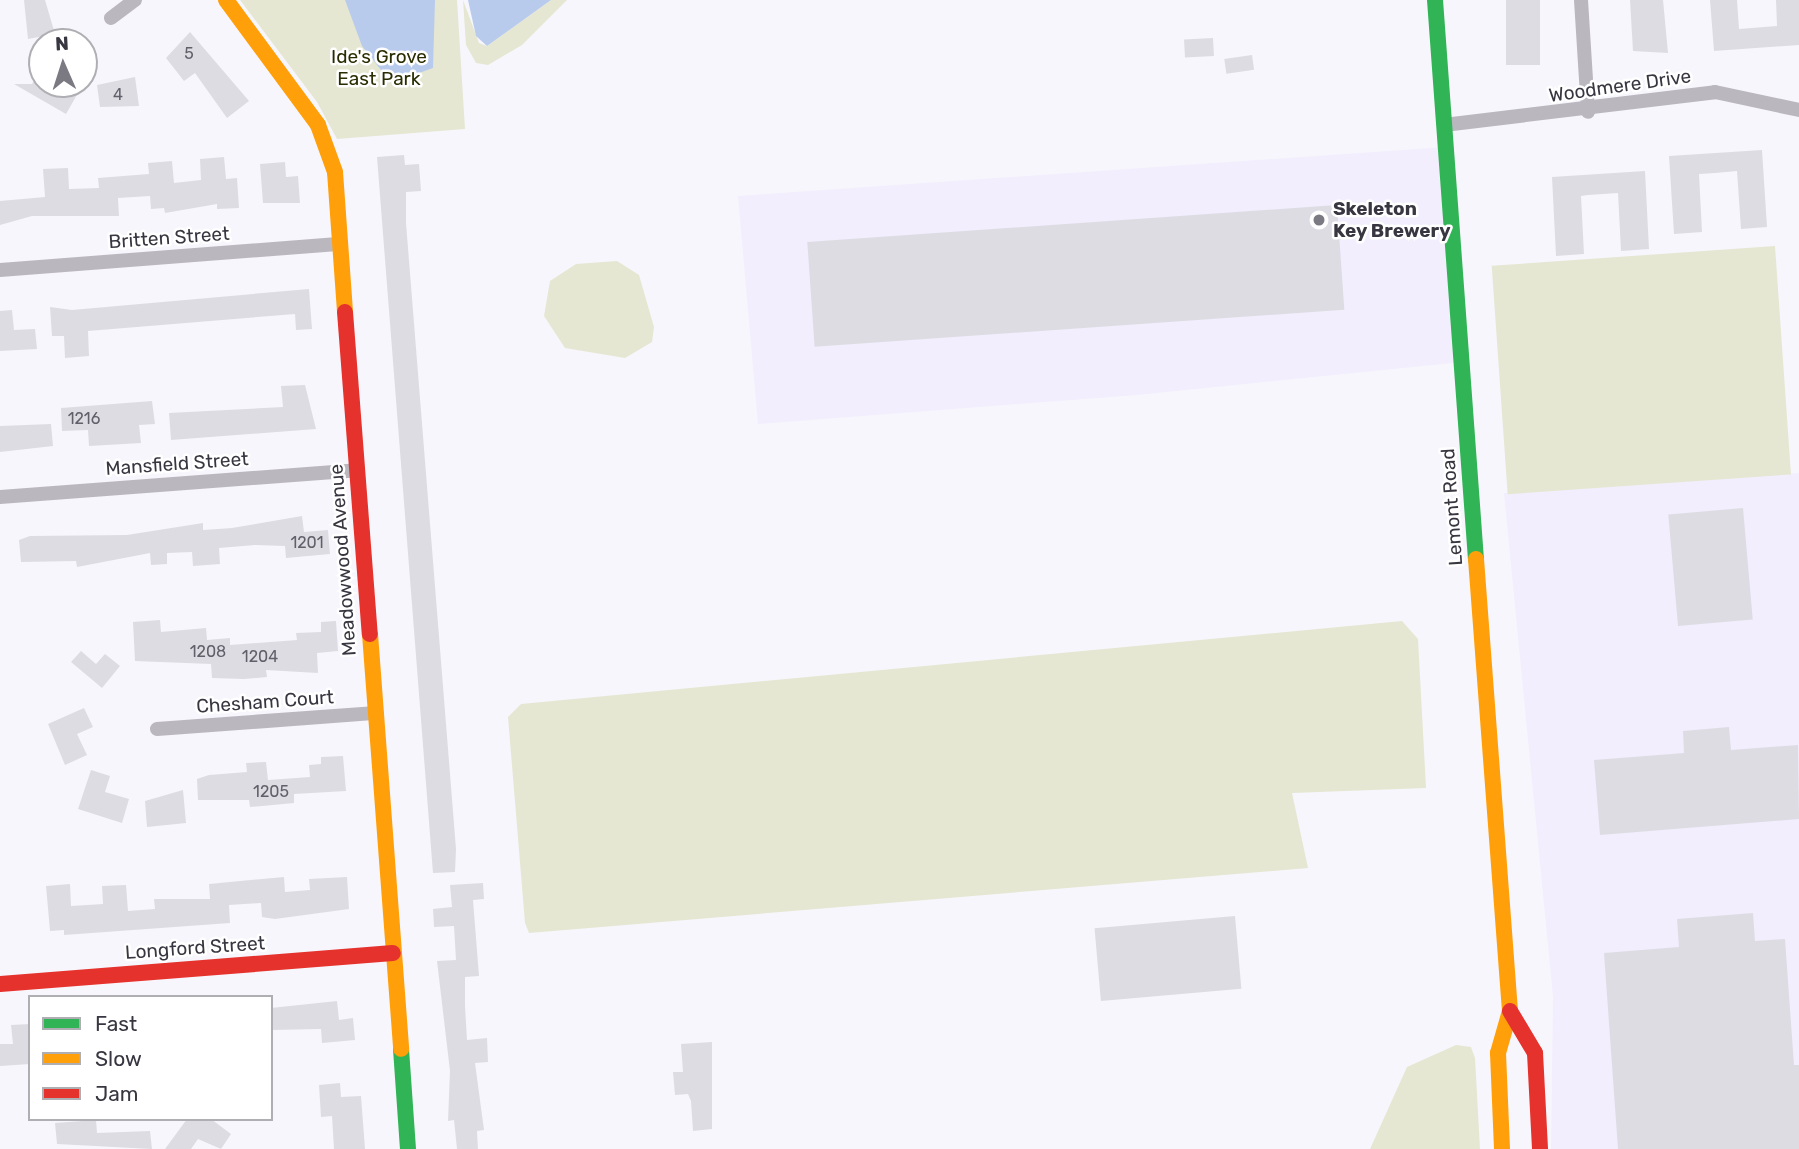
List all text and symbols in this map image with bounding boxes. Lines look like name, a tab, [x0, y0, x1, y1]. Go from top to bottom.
north arrow	[28, 28, 98, 98]
text: N	[55, 32, 69, 55]
house number: 5	[184, 44, 194, 64]
park label: Ide's Grove East Park	[331, 46, 427, 90]
street label: Woodmere Drive	[1547, 65, 1693, 107]
house number: 4	[113, 85, 123, 105]
place label: Skeleton Key Brewery	[1333, 198, 1451, 242]
marker: Skeleton Key Brewery	[1311, 212, 1327, 228]
street label: Britten Street	[108, 222, 230, 254]
house number: 1216	[68, 409, 100, 429]
street label: Mansfield Street	[105, 448, 249, 480]
street label: Lemont Road	[1437, 448, 1467, 566]
street label: Meadowwood Avenue	[325, 463, 361, 657]
house number: 1201	[290, 533, 324, 553]
house number: 1208	[190, 642, 226, 662]
house number: 1204	[242, 647, 278, 667]
street label: Chesham Court	[195, 686, 335, 718]
house number: 1205	[253, 782, 289, 802]
street label: Longford Street	[124, 932, 266, 964]
legend	[28, 995, 273, 1121]
text: Fast	[95, 1011, 137, 1036]
text: Slow	[95, 1046, 142, 1071]
text: Jam	[95, 1081, 139, 1106]

